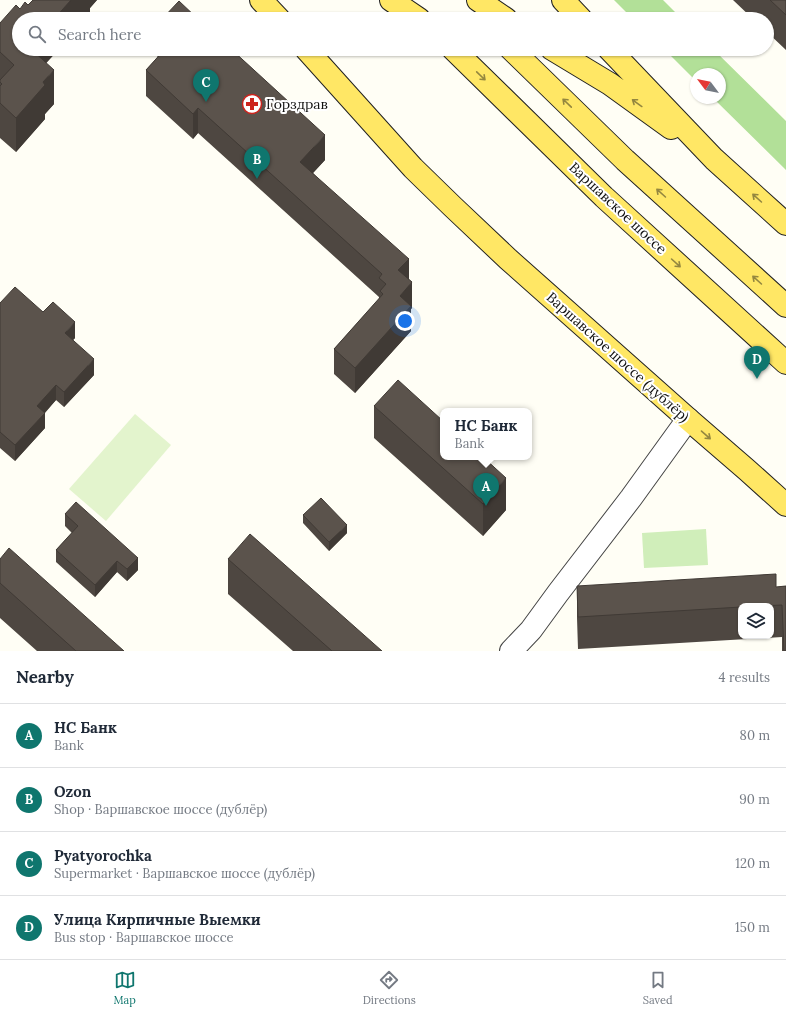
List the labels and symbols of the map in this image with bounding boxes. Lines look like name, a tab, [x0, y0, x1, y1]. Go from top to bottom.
north arrow	[690, 68, 726, 104]
pin: C	[193, 69, 219, 102]
one-way arrow	[476, 71, 486, 81]
pharmacy icon: Горздрав	[241, 93, 263, 115]
place label: Горздрав	[266, 95, 328, 113]
one-way arrow	[562, 98, 572, 108]
one-way arrow	[631, 99, 642, 107]
pin: B	[244, 146, 270, 179]
street label: Варшавское шоссе	[565, 158, 671, 258]
one-way arrow	[656, 188, 666, 197]
one-way arrow	[752, 193, 762, 202]
one-way arrow	[671, 258, 681, 268]
one-way arrow	[752, 275, 762, 285]
street label: Варшавское шоссе (дублёр)	[543, 288, 693, 426]
your location	[395, 311, 415, 331]
pin: D	[744, 346, 770, 379]
one-way arrow	[701, 431, 712, 440]
pin: A	[473, 473, 499, 506]

